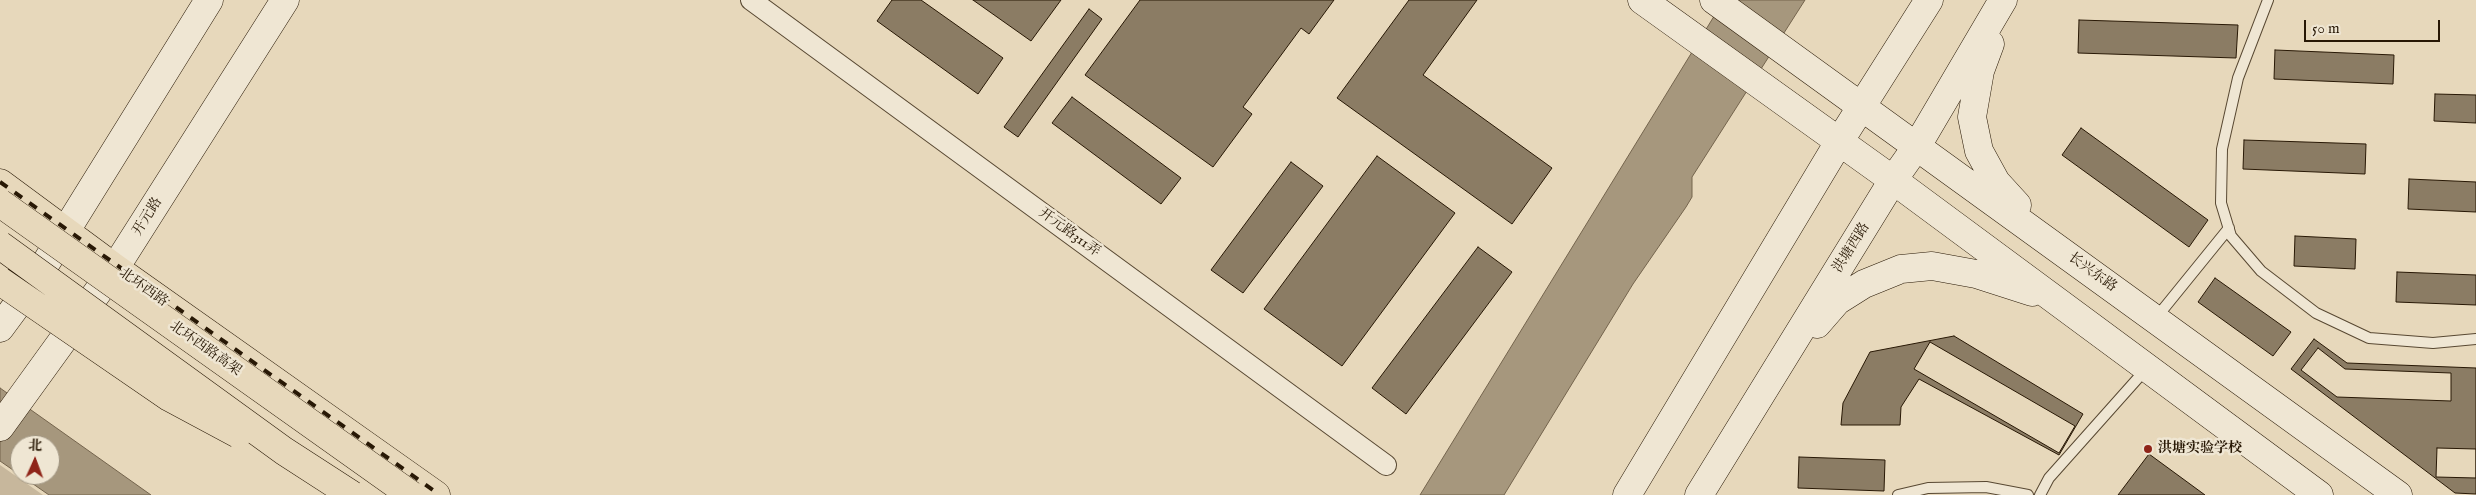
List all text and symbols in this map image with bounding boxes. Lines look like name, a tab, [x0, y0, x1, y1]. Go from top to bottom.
scale bar	[2306, 10, 2442, 42]
text: 50 m	[2312, 19, 2340, 38]
street label: 开元路	[130, 195, 166, 239]
street label: 开元路311弄	[1035, 205, 1103, 261]
street label: 洪塘西路	[1830, 220, 1874, 276]
street label: 长兴东路	[2064, 250, 2120, 296]
street label: 北环西路	[115, 265, 171, 311]
street label: 北环西路高架	[166, 318, 244, 380]
north arrow	[10, 435, 60, 485]
text: 北	[28, 437, 43, 455]
place label: 洪塘实验学校	[2158, 441, 2242, 457]
marker: 洪塘实验学校	[2142, 443, 2154, 455]

